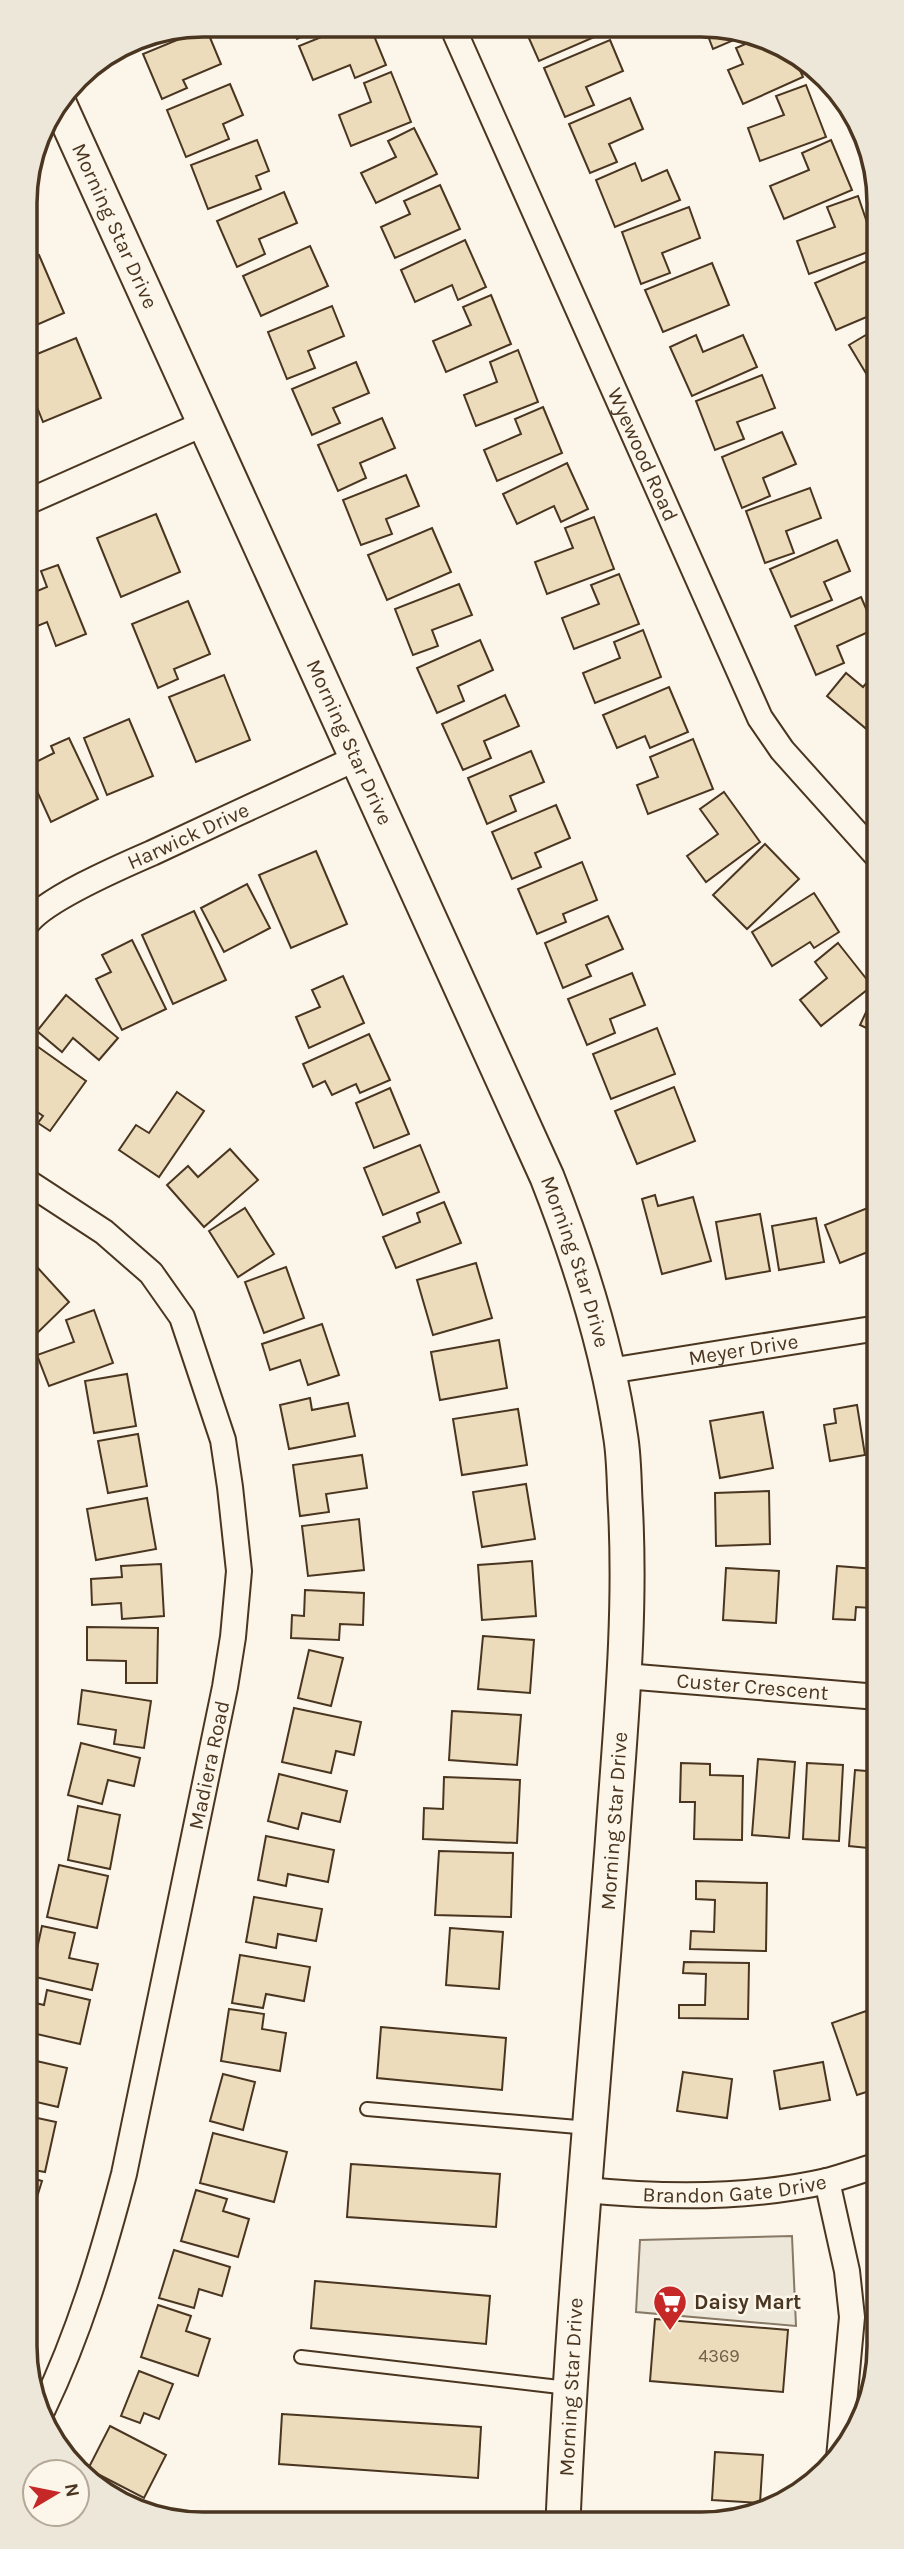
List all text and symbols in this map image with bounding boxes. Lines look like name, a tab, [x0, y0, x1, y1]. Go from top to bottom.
street label: Morning Star Drive	[67, 139, 163, 312]
street label: Wyewood Road	[603, 384, 683, 525]
street label: Morning Star Drive	[301, 656, 397, 829]
street label: Harwick Drive	[124, 797, 253, 874]
street label: Morning Star Drive	[536, 1172, 614, 1350]
street label: Meyer Drive	[687, 1329, 800, 1370]
street label: Custer Crescent	[676, 1668, 830, 1705]
street label: Madiera Road	[184, 1698, 234, 1832]
street label: Morning Star Drive	[596, 1731, 632, 1911]
street label: Brandon Gate Drive	[642, 2170, 829, 2208]
supermarket icon: Daisy Mart	[651, 2283, 689, 2332]
place label: Daisy Mart	[694, 2290, 801, 2314]
street label: Morning Star Drive	[554, 2297, 588, 2477]
house number: 4369	[698, 2345, 740, 2367]
north arrow	[21, 2458, 91, 2528]
text: N	[60, 2482, 84, 2499]

